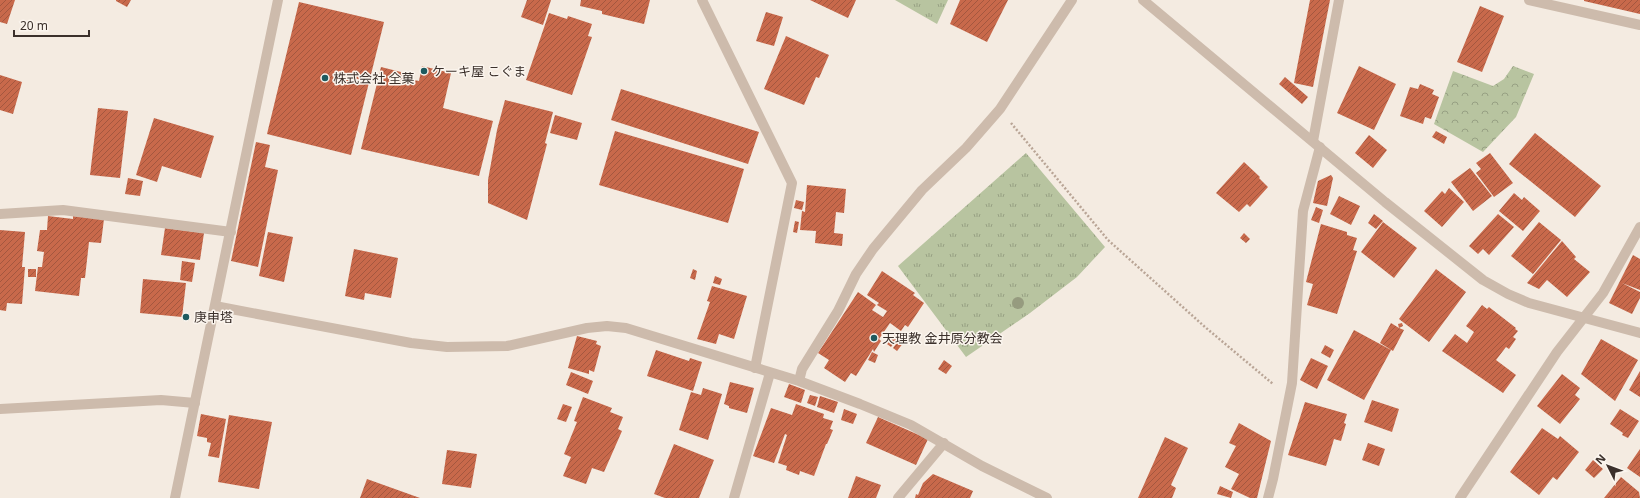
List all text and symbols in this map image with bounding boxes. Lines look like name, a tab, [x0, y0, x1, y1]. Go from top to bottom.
scale bar	[14, 12, 89, 38]
text: 20 m	[20, 17, 48, 34]
place label: ケーキ屋 こぐま	[432, 62, 526, 80]
marker: ケーキ屋 こぐま	[419, 66, 429, 76]
place label: 株式会社 全菓	[333, 69, 414, 87]
marker: 株式会社 全菓	[320, 73, 330, 83]
place label: 庚申塔	[194, 308, 233, 326]
marker: 庚申塔	[181, 312, 191, 322]
place label: 天理教 金井原分教会	[882, 329, 1002, 347]
marker: 天理教 金井原分教会	[869, 333, 879, 343]
north arrow	[1588, 446, 1628, 486]
text: N	[1592, 451, 1609, 467]

